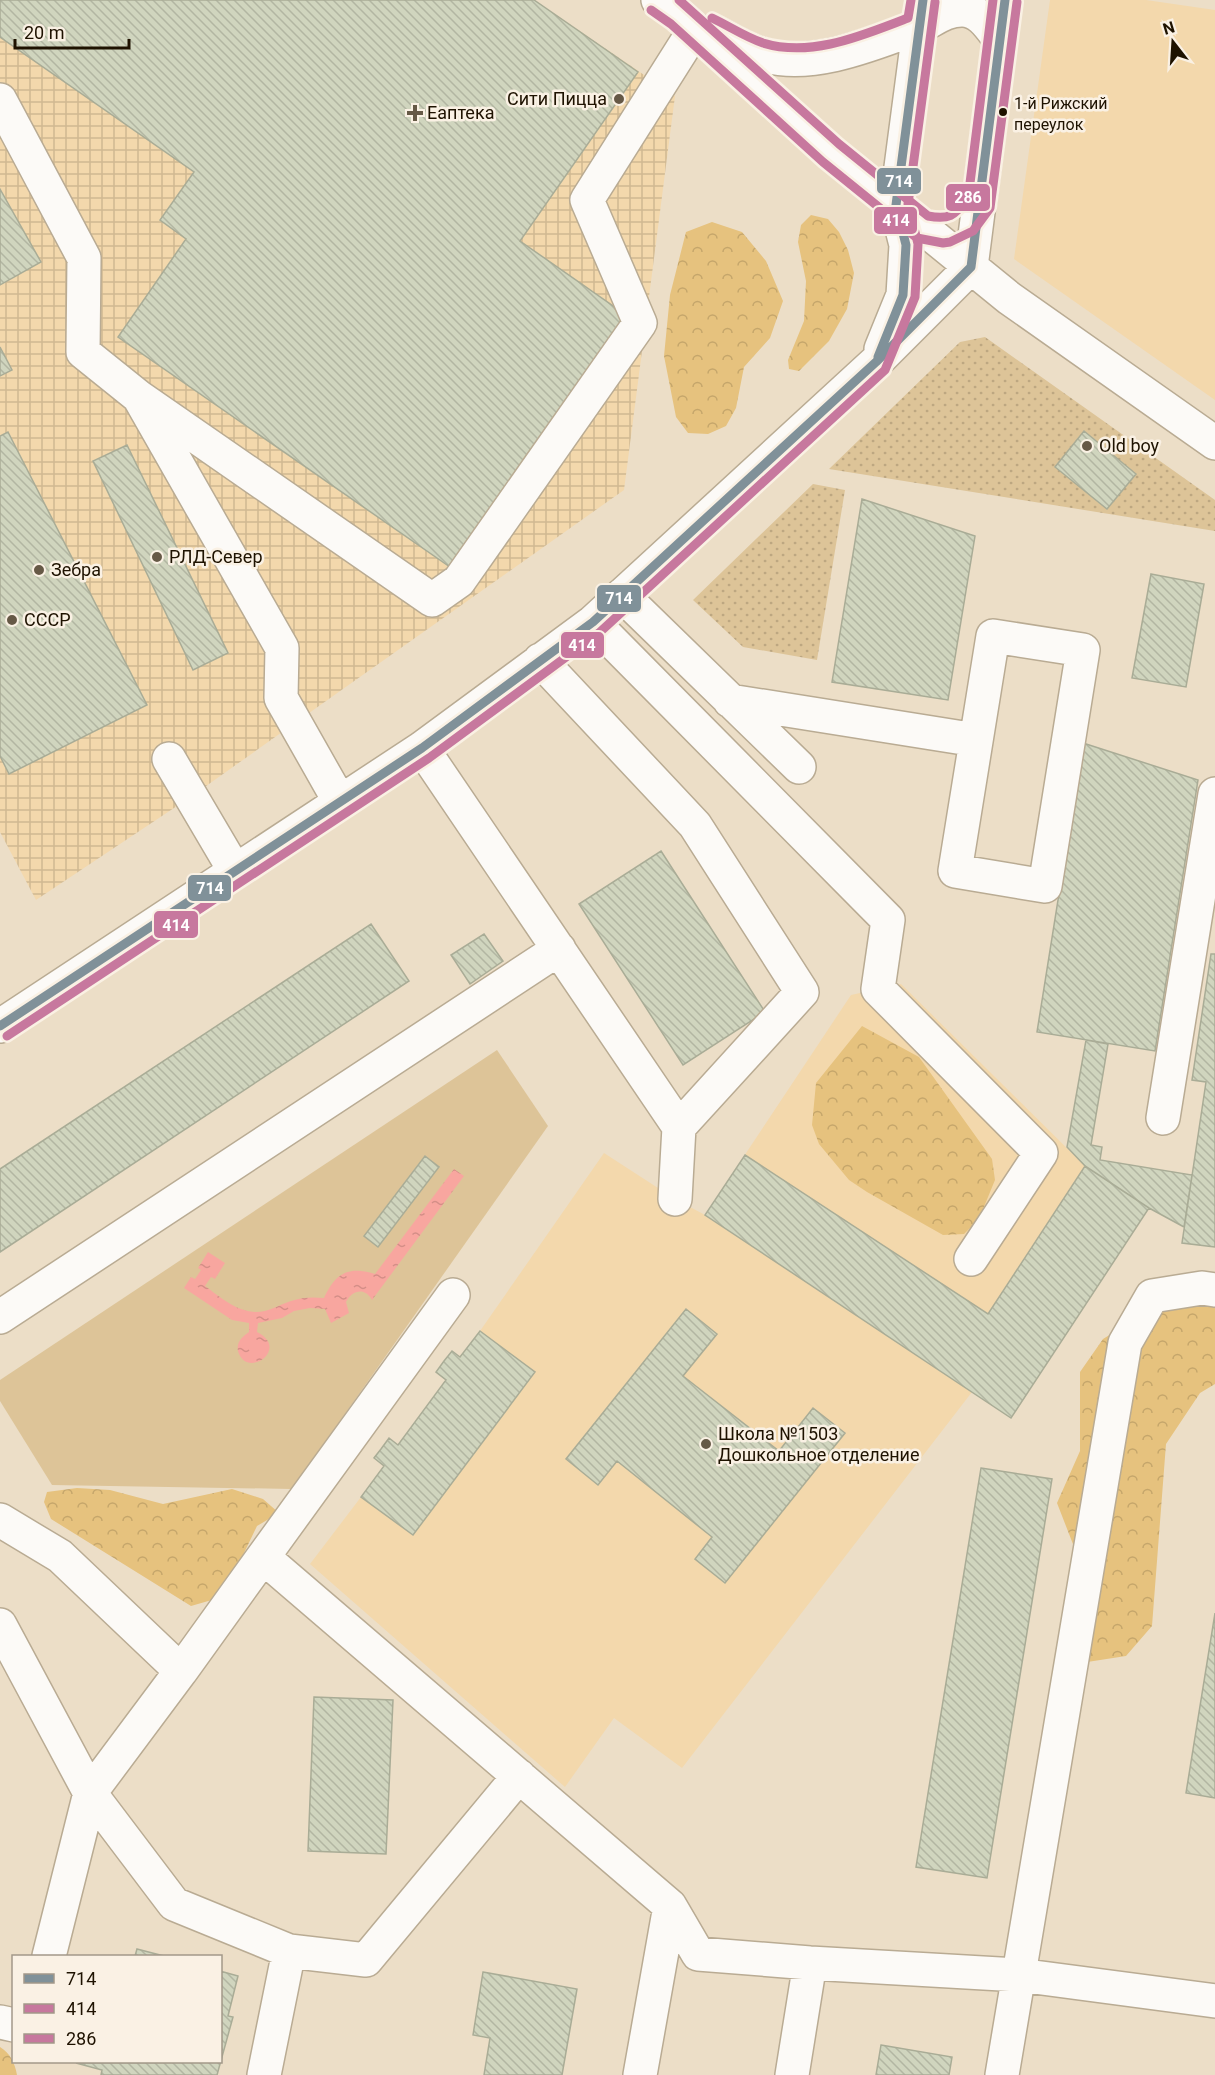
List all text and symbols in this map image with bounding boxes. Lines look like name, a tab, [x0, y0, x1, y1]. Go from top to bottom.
scale bar	[15, 12, 129, 50]
north arrow	[1143, 12, 1203, 72]
text: N	[1161, 17, 1177, 39]
text: 20 m	[24, 22, 64, 43]
place label: Сити Пицца	[507, 88, 607, 109]
marker: Сити Пицца	[612, 92, 626, 106]
place label: 1-й Рижский переулок	[1014, 94, 1108, 134]
place label: Еаптека	[427, 102, 494, 123]
marker: Еаптека	[408, 106, 422, 120]
marker: 1-й Рижский переулок	[997, 106, 1009, 118]
line badge: 714	[876, 167, 922, 195]
text: 714	[885, 172, 913, 191]
line badge: 286	[945, 183, 991, 212]
text: 286	[954, 188, 982, 207]
line badge: 414	[873, 206, 918, 235]
text: 414	[882, 211, 910, 230]
place label: Old boy	[1099, 435, 1160, 456]
marker: Old boy	[1080, 439, 1094, 453]
place label: РЛД-Север	[169, 546, 263, 567]
marker: РЛД-Север	[150, 550, 164, 564]
place label: Зебра	[51, 559, 101, 580]
marker: Зебра	[32, 563, 46, 577]
line badge: 714	[596, 584, 642, 613]
text: 714	[605, 589, 633, 608]
place label: СССР	[24, 609, 71, 630]
marker: СССР	[5, 613, 19, 627]
line badge: 414	[560, 631, 605, 659]
text: 414	[568, 636, 596, 655]
line badge: 714	[187, 874, 232, 902]
text: 714	[196, 879, 224, 898]
line badge: 414	[153, 910, 199, 939]
text: 414	[162, 916, 190, 935]
place label: Школа №1503 Дошкольное отделение	[718, 1423, 920, 1465]
marker: Школа №1503 Дошкольное отделение	[699, 1437, 713, 1451]
legend	[12, 1955, 222, 2063]
text: 714	[66, 1968, 96, 1989]
text: 414	[66, 1998, 96, 2019]
text: 286	[66, 2028, 96, 2049]

